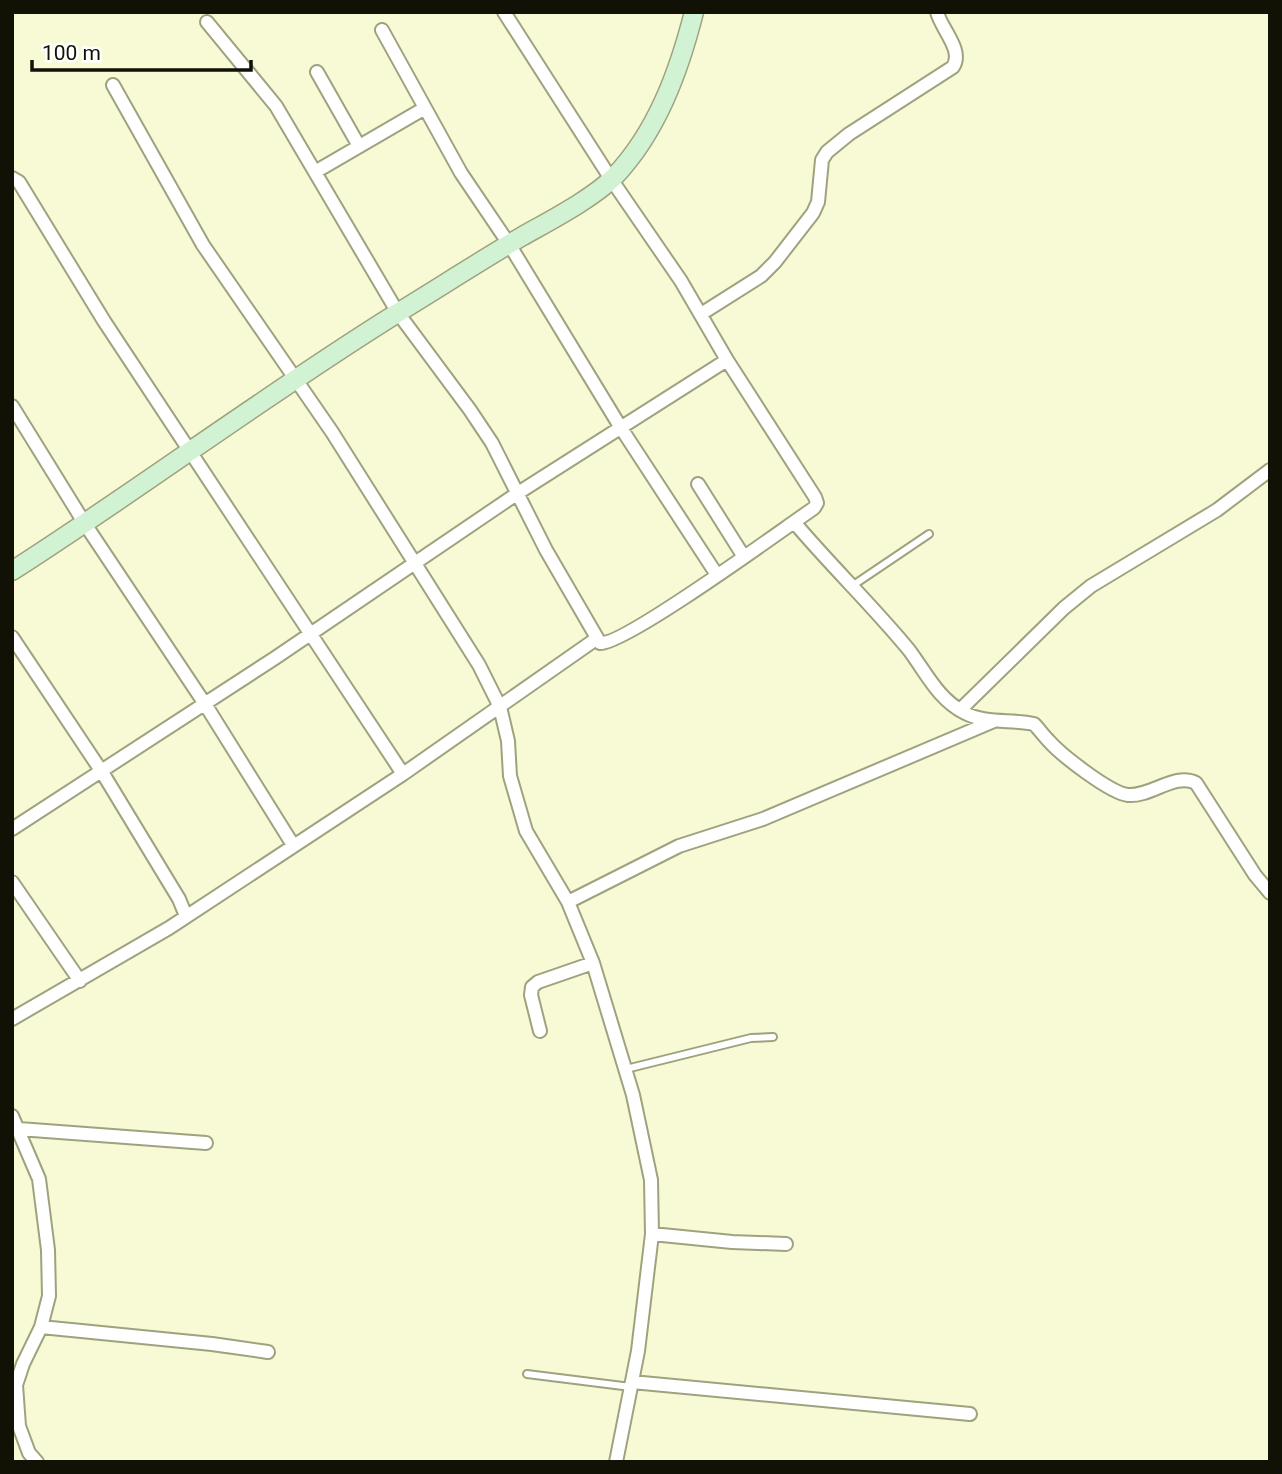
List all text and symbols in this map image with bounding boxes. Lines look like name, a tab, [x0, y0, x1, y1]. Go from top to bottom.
scale bar	[32, 28, 250, 72]
text: 100 m	[42, 41, 101, 65]

